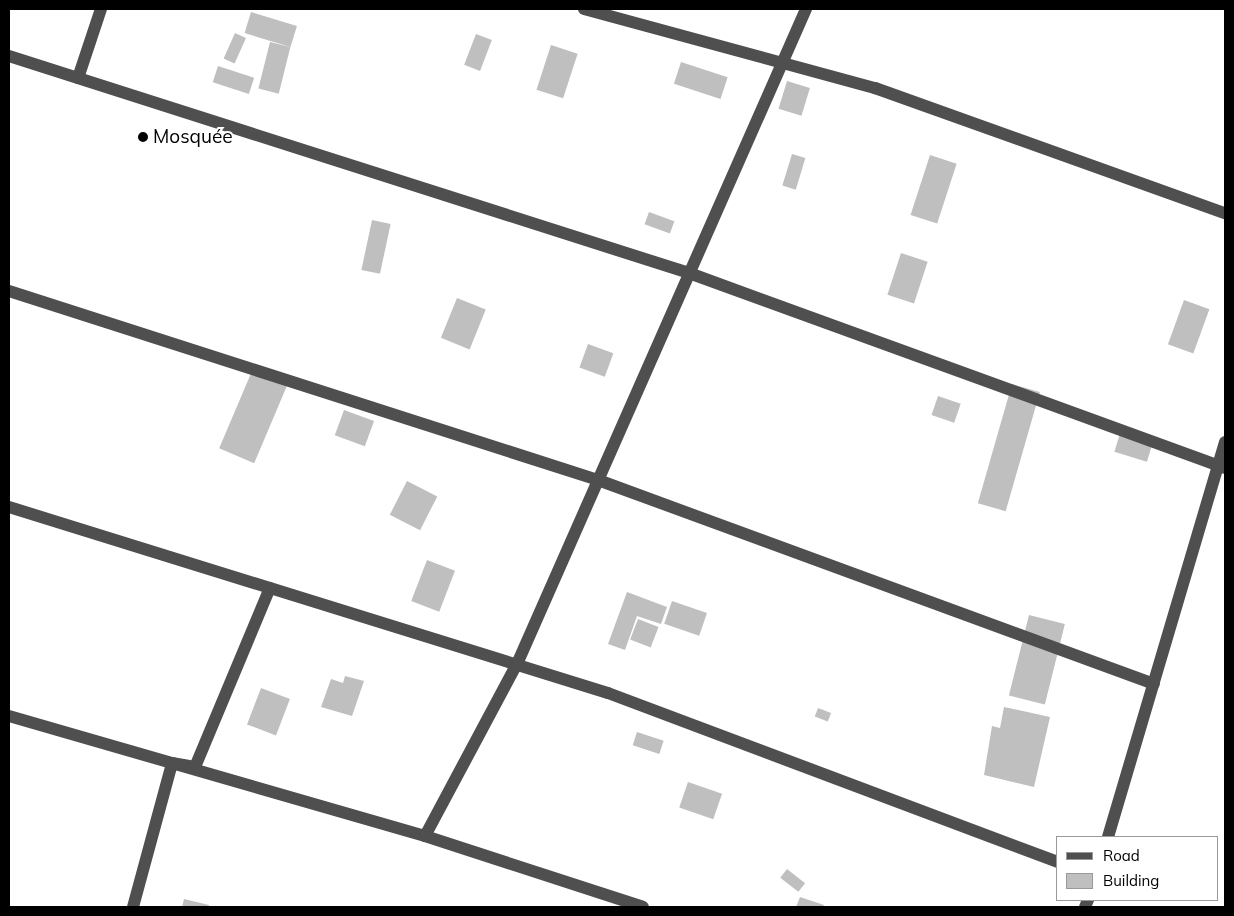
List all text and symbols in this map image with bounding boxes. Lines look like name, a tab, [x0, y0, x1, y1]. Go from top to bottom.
place label: Mosquée	[153, 126, 233, 148]
marker: Mosquée	[137, 131, 149, 143]
legend	[1056, 836, 1219, 901]
text: Road	[1103, 846, 1140, 865]
text: Building	[1103, 871, 1159, 890]

